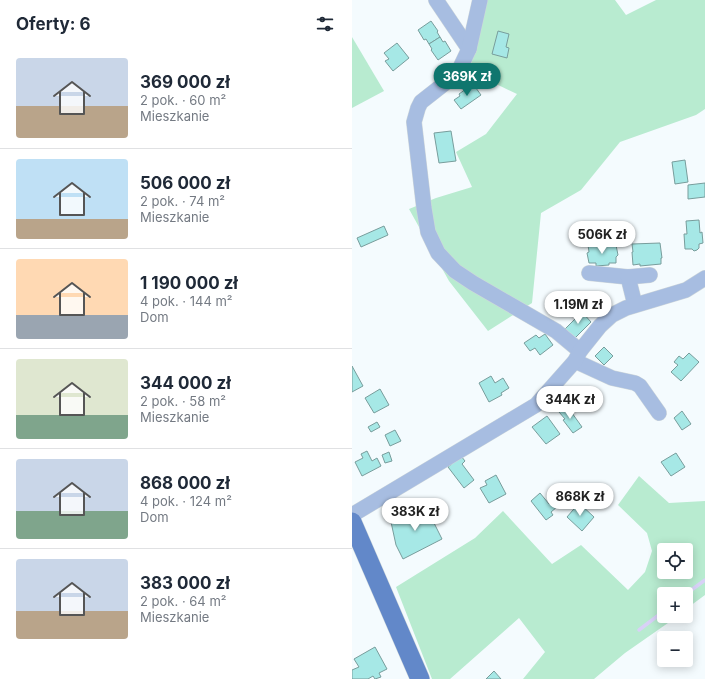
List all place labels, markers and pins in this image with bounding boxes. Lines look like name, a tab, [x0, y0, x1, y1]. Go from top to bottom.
pin: 369K zł	[430, 63, 504, 97]
pin: 506K zł	[565, 221, 639, 255]
pin: 1.19M zł	[537, 291, 619, 325]
pin: 344K zł	[533, 386, 607, 420]
pin: 868K zł	[543, 483, 617, 517]
pin: 383K zł	[378, 498, 452, 532]

